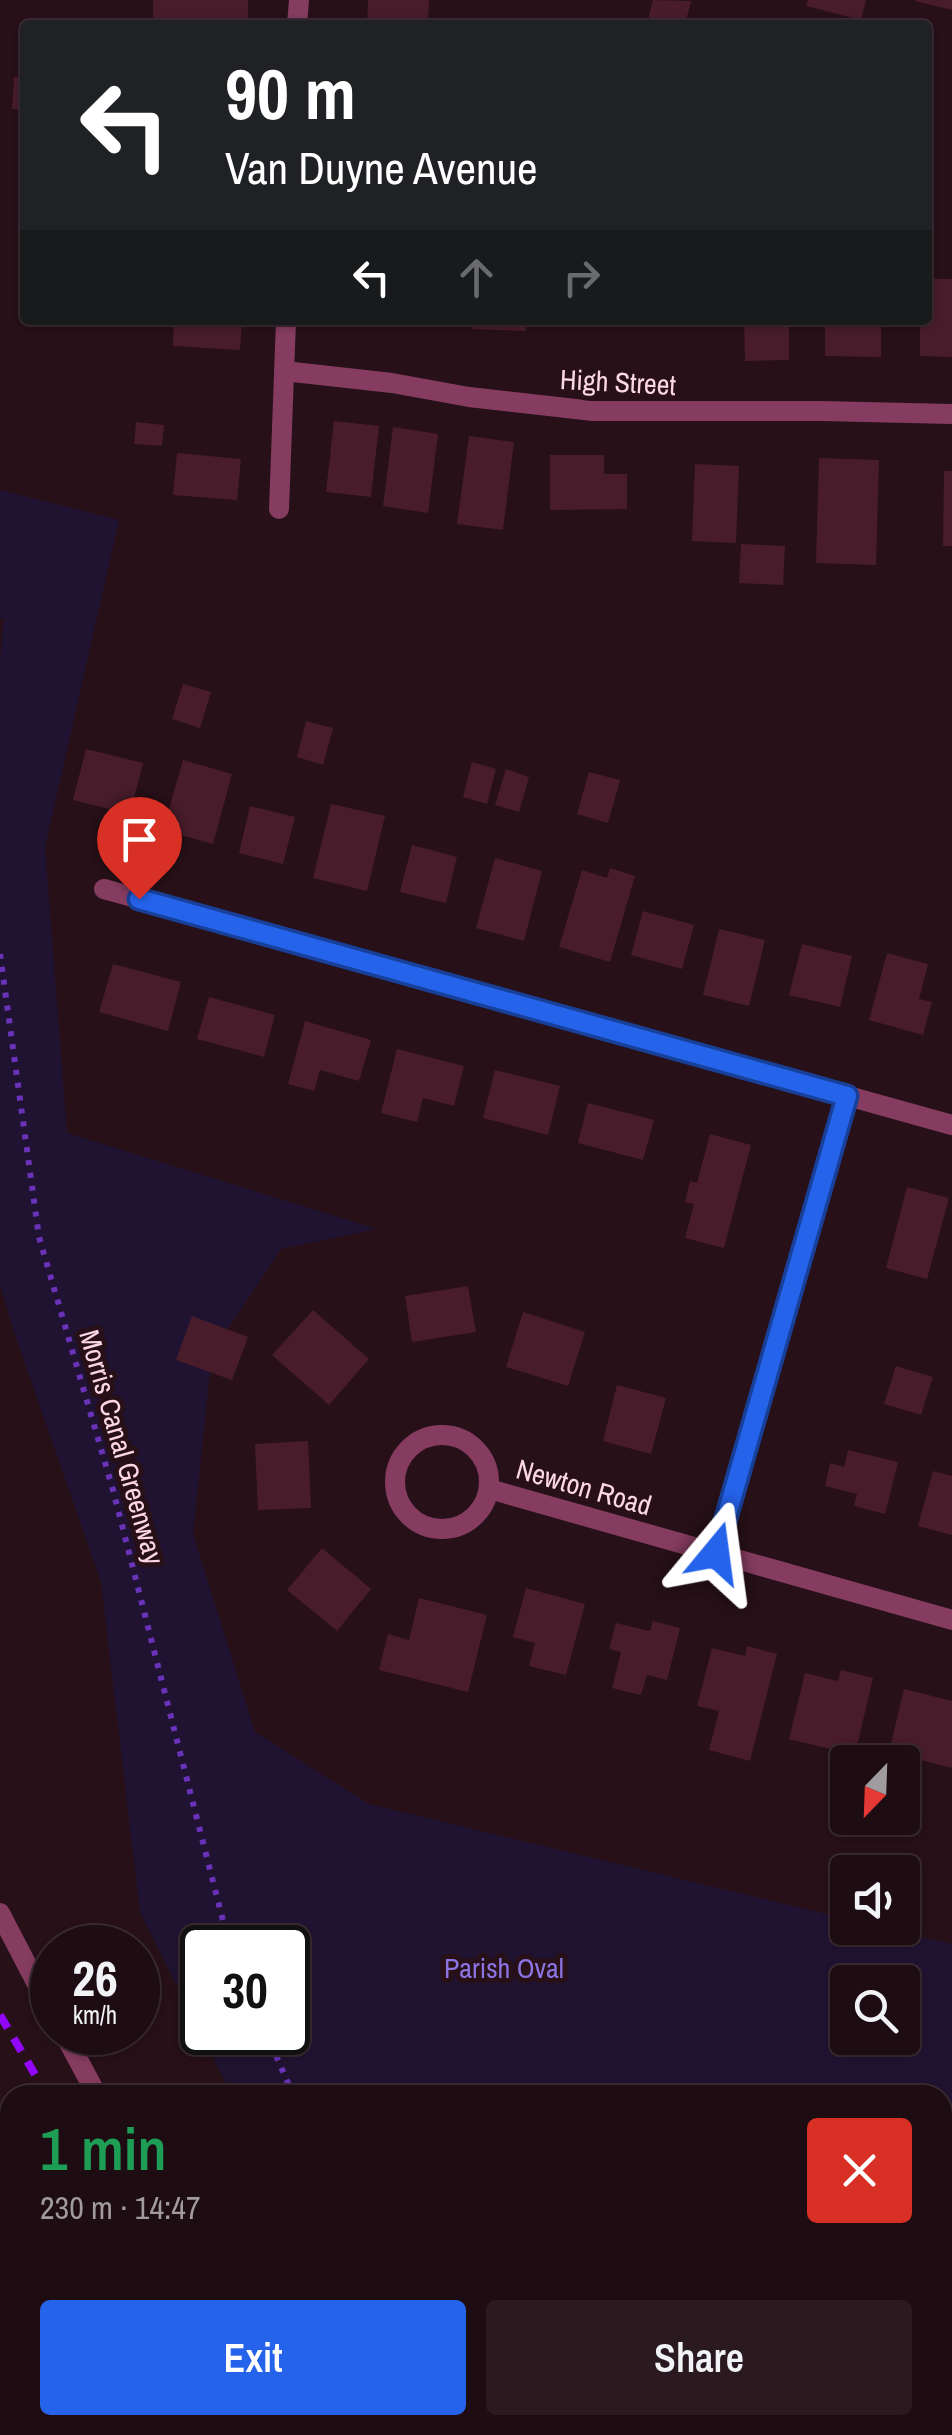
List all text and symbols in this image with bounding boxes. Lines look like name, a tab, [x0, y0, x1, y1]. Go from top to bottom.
text: 90 m	[225, 47, 356, 141]
icon: left	[60, 60, 190, 190]
text: Van Duyne Avenue	[225, 137, 538, 198]
icon: left	[344, 250, 399, 305]
icon: ahead	[449, 250, 504, 305]
icon: right	[554, 250, 609, 305]
street label: High Street	[559, 360, 677, 404]
pin	[97, 797, 182, 900]
icon: arrive	[112, 812, 167, 867]
street label: Morris Canal Greenway	[70, 1325, 174, 1569]
street label: Newton Road	[512, 1450, 656, 1524]
position arrow	[664, 1501, 768, 1605]
north arrow	[830, 1745, 920, 1835]
map controls	[830, 1745, 920, 2055]
button: sound	[830, 1855, 920, 1945]
speed limit sign: 30	[180, 1925, 310, 2055]
text: 26	[72, 1944, 118, 2012]
park label: Parish Oval	[444, 1949, 564, 1987]
button: search	[830, 1965, 920, 2055]
text: km/h	[73, 1998, 117, 2032]
text: 1 min	[40, 2108, 167, 2189]
button: close	[807, 2118, 912, 2223]
text: 230 m · 14:47	[40, 2186, 200, 2229]
button: Exit	[40, 2300, 466, 2415]
button: Share	[486, 2300, 912, 2415]

